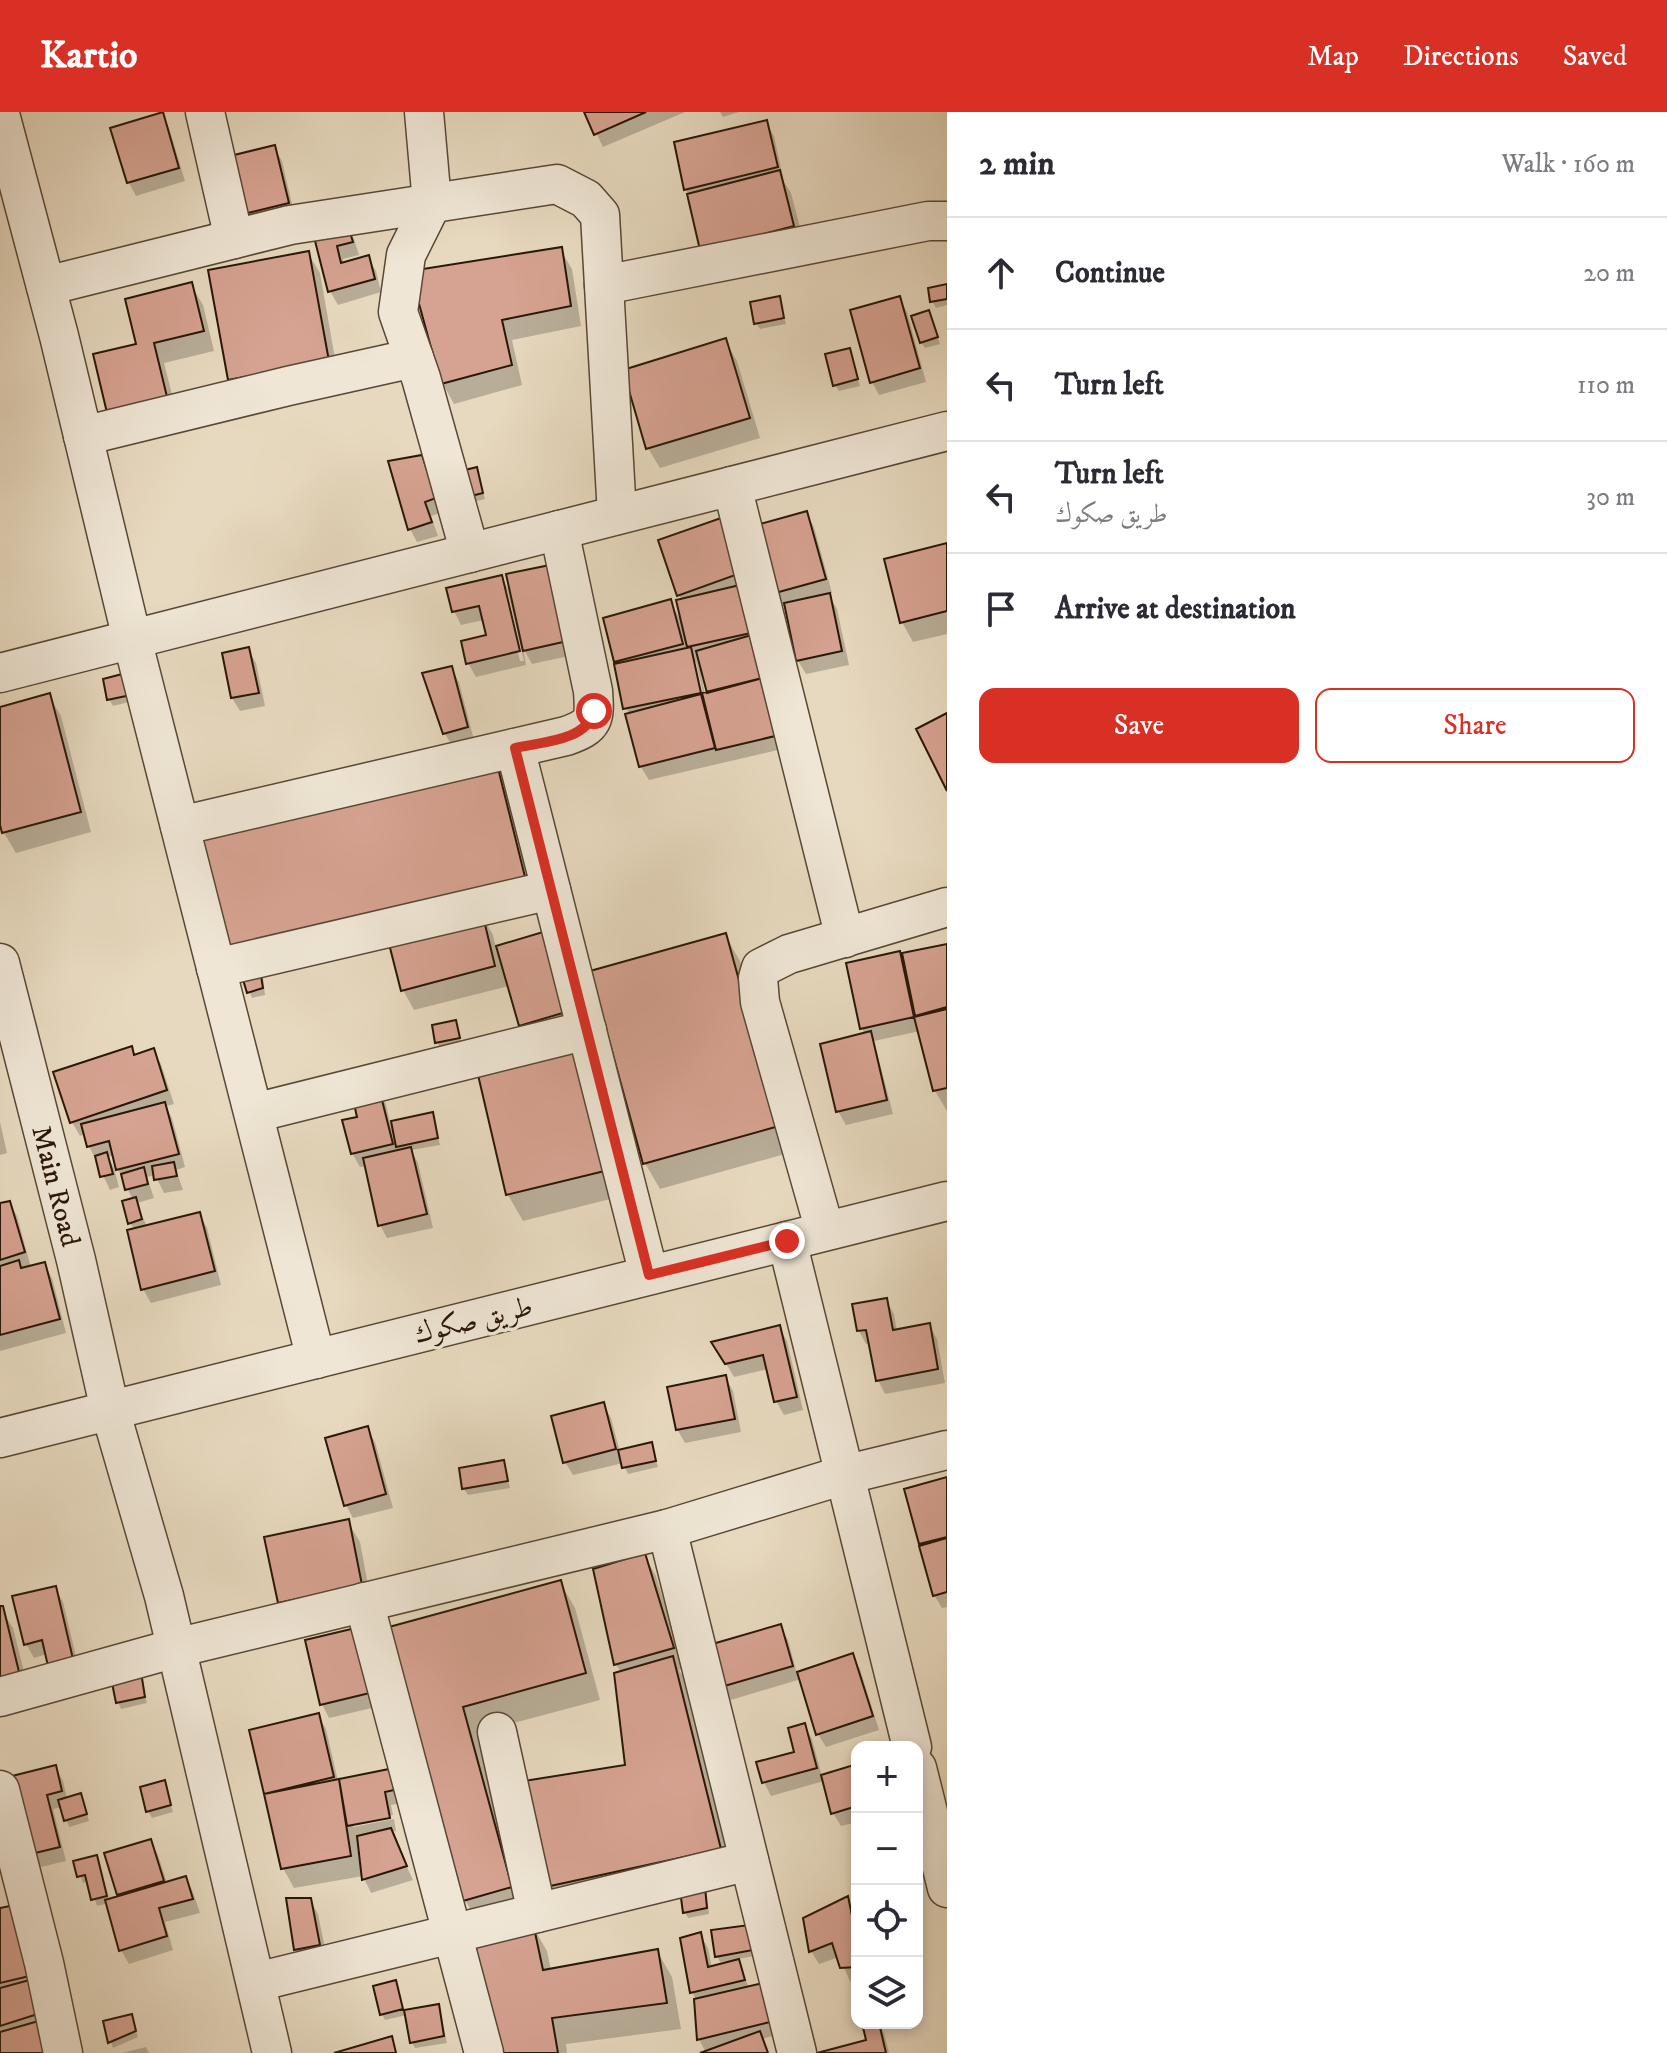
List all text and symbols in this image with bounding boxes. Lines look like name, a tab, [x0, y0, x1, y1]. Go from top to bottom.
text: Kartio	[40, 32, 137, 80]
text: Map	[1307, 39, 1359, 74]
text: Directions	[1403, 39, 1519, 74]
text: Saved	[1563, 39, 1627, 74]
text: 2 min	[979, 143, 1055, 185]
text: Walk · 160 m	[1502, 148, 1635, 181]
icon: ahead	[979, 251, 1023, 295]
text: Continue	[1055, 255, 1165, 292]
text: 20 m	[1583, 257, 1635, 290]
icon: left	[979, 363, 1023, 407]
text: Turn left	[1055, 367, 1164, 404]
text: 110 m	[1577, 369, 1635, 402]
text: Turn left	[1055, 456, 1164, 493]
icon: left	[979, 475, 1023, 519]
text: 30 m	[1586, 481, 1635, 514]
text: طريق صكوك	[1055, 498, 1168, 531]
icon: arrive	[979, 587, 1023, 631]
text: Arrive at destination	[1055, 591, 1296, 628]
button: Save	[979, 688, 1299, 763]
button: Share	[1315, 688, 1635, 763]
route start	[576, 693, 612, 729]
street label: Main Road	[23, 1122, 88, 1250]
route end	[769, 1223, 805, 1259]
street label: طريق صكوك	[410, 1289, 536, 1352]
map controls	[851, 1741, 923, 2029]
button: +	[851, 1741, 923, 1813]
button: −	[851, 1813, 923, 1885]
button: locate	[851, 1885, 923, 1957]
button: layers	[851, 1957, 923, 2029]

